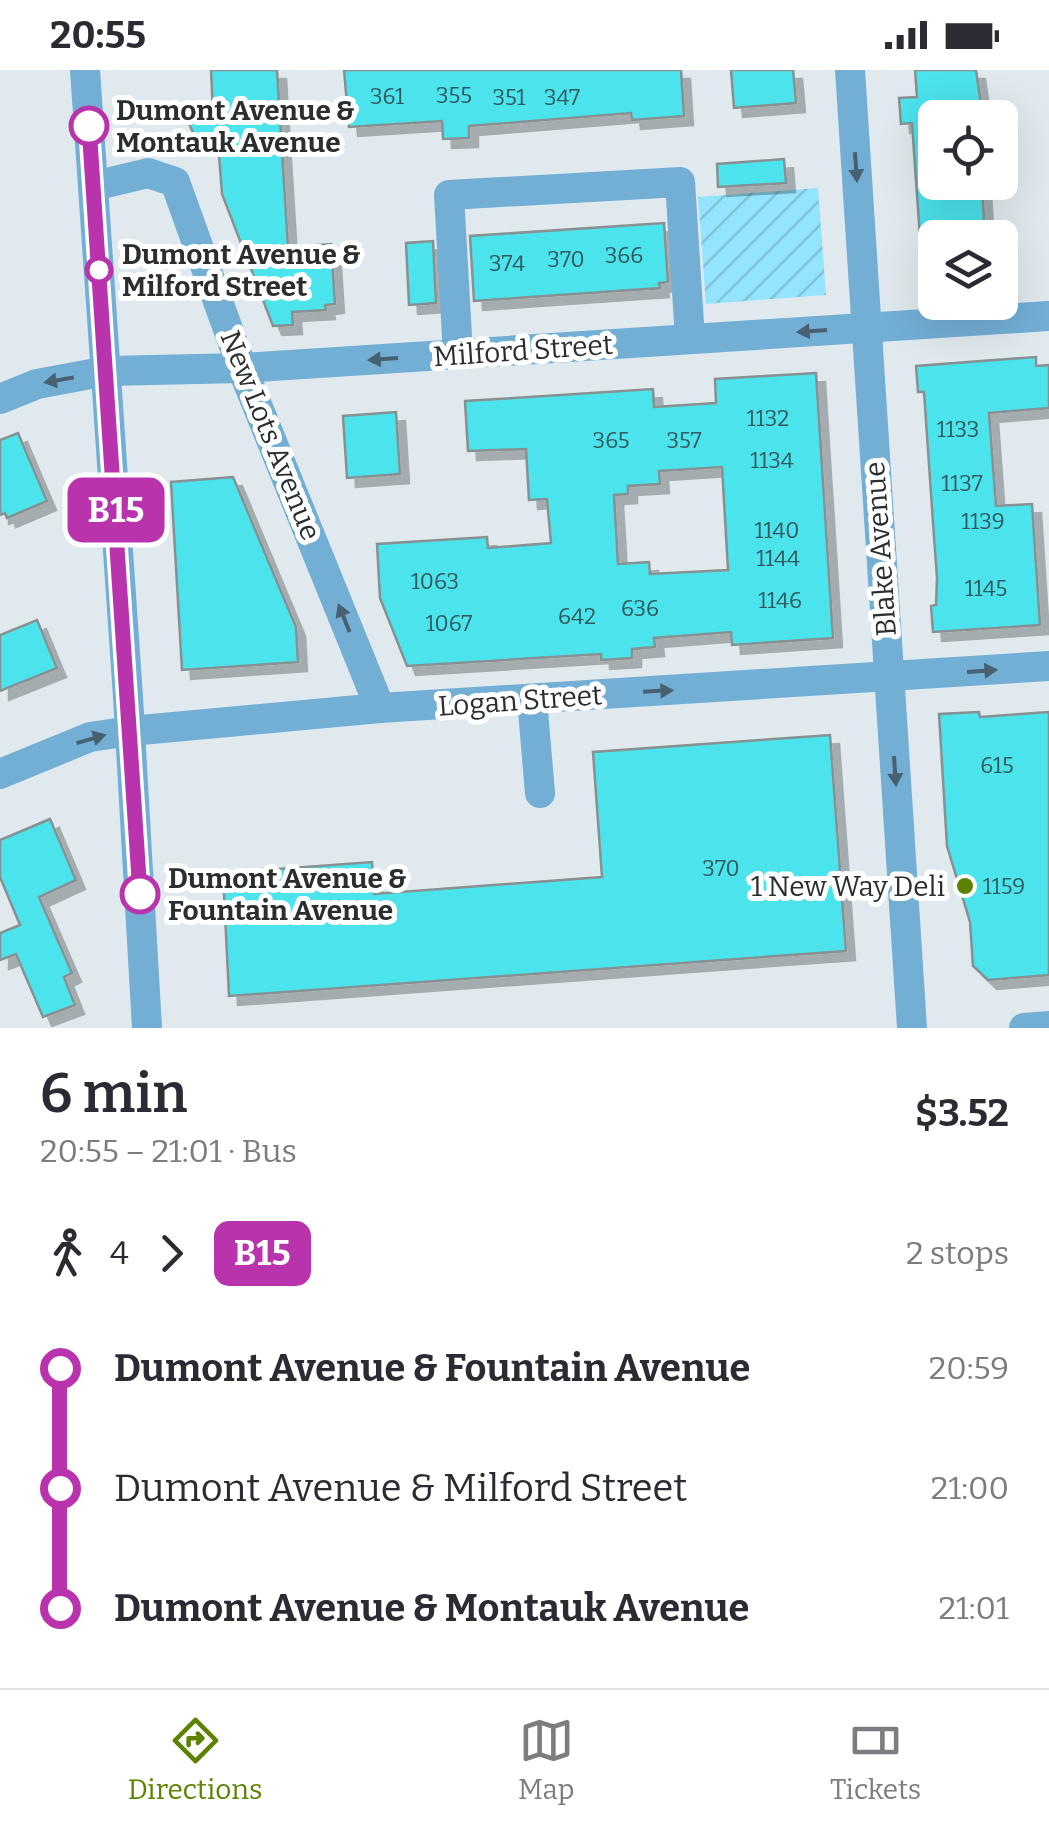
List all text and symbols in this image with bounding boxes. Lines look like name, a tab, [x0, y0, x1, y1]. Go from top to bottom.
text: 20:55	[50, 12, 146, 58]
house number: 355	[436, 82, 472, 109]
house number: 361	[370, 83, 404, 110]
house number: 351	[493, 84, 526, 111]
house number: 347	[544, 84, 580, 111]
place label: Dumont Avenue & Montauk Avenue	[116, 94, 355, 159]
map controls	[918, 100, 1018, 320]
button: locate	[918, 100, 1018, 200]
marker: Dumont Avenue & Montauk Avenue	[70, 107, 108, 145]
one-way arrow	[848, 152, 864, 184]
button: layers	[918, 220, 1018, 320]
place label: Dumont Avenue & Milford Street	[122, 238, 361, 303]
house number: 366	[605, 242, 643, 269]
house number: 370	[547, 246, 585, 273]
house number: 374	[489, 250, 525, 277]
marker: Dumont Avenue & Milford Street	[86, 257, 112, 283]
one-way arrow	[796, 323, 827, 339]
street label: New Lots Avenue	[213, 326, 328, 545]
street label: Milford Street	[432, 328, 614, 373]
one-way arrow	[366, 351, 398, 367]
one-way arrow	[43, 373, 74, 388]
house number: 1132	[747, 405, 789, 432]
house number: 1133	[937, 416, 979, 443]
house number: 365	[593, 427, 629, 454]
house number: 357	[667, 427, 701, 454]
house number: 1134	[750, 447, 794, 474]
street label: Blake Avenue	[858, 461, 903, 637]
house number: 1137	[941, 470, 983, 497]
line badge: B15	[58, 478, 174, 542]
text: B15	[88, 489, 144, 531]
house number: 1139	[961, 508, 1005, 535]
house number: 1140	[755, 517, 799, 544]
house number: 1144	[756, 545, 800, 572]
house number: 1063	[411, 568, 459, 595]
house number: 1145	[965, 575, 1007, 602]
house number: 1146	[758, 587, 802, 614]
house number: 636	[621, 595, 659, 622]
one-way arrow	[335, 603, 351, 633]
house number: 642	[558, 603, 596, 630]
house number: 1067	[426, 610, 472, 637]
one-way arrow	[967, 663, 999, 679]
street label: Logan Street	[437, 678, 603, 723]
one-way arrow	[643, 683, 675, 699]
one-way arrow	[75, 731, 106, 747]
house number: 615	[980, 752, 1014, 779]
one-way arrow	[887, 756, 903, 788]
house number: 370	[702, 855, 740, 882]
place label: Dumont Avenue & Fountain Avenue	[168, 862, 407, 927]
place label: 1 New Way Deli	[751, 870, 945, 903]
house number: 1159	[983, 873, 1025, 900]
marker: Dumont Avenue & Fountain Avenue	[121, 875, 159, 913]
marker: 1 New Way Deli	[954, 875, 976, 897]
text: 6 min	[40, 1061, 188, 1127]
text: $3.52	[915, 1090, 1009, 1136]
text: 20:55 – 21:01 · Bus	[40, 1132, 297, 1170]
icon: walk	[40, 1226, 95, 1281]
icon: forward	[144, 1226, 199, 1281]
text: B15	[234, 1232, 291, 1274]
text: 4	[110, 1234, 129, 1272]
text: 2 stops	[906, 1234, 1009, 1272]
text: Dumont Avenue & Fountain Avenue	[114, 1345, 750, 1391]
text: 20:59	[929, 1349, 1009, 1387]
text: Dumont Avenue & Milford Street	[114, 1465, 687, 1511]
text: 21:00	[931, 1469, 1009, 1507]
text: Dumont Avenue & Montauk Avenue	[114, 1585, 749, 1631]
text: 21:01	[938, 1589, 1009, 1627]
tab: Directions	[128, 1713, 262, 1806]
tab: Map	[518, 1713, 574, 1806]
tab: Tickets	[830, 1713, 921, 1806]

